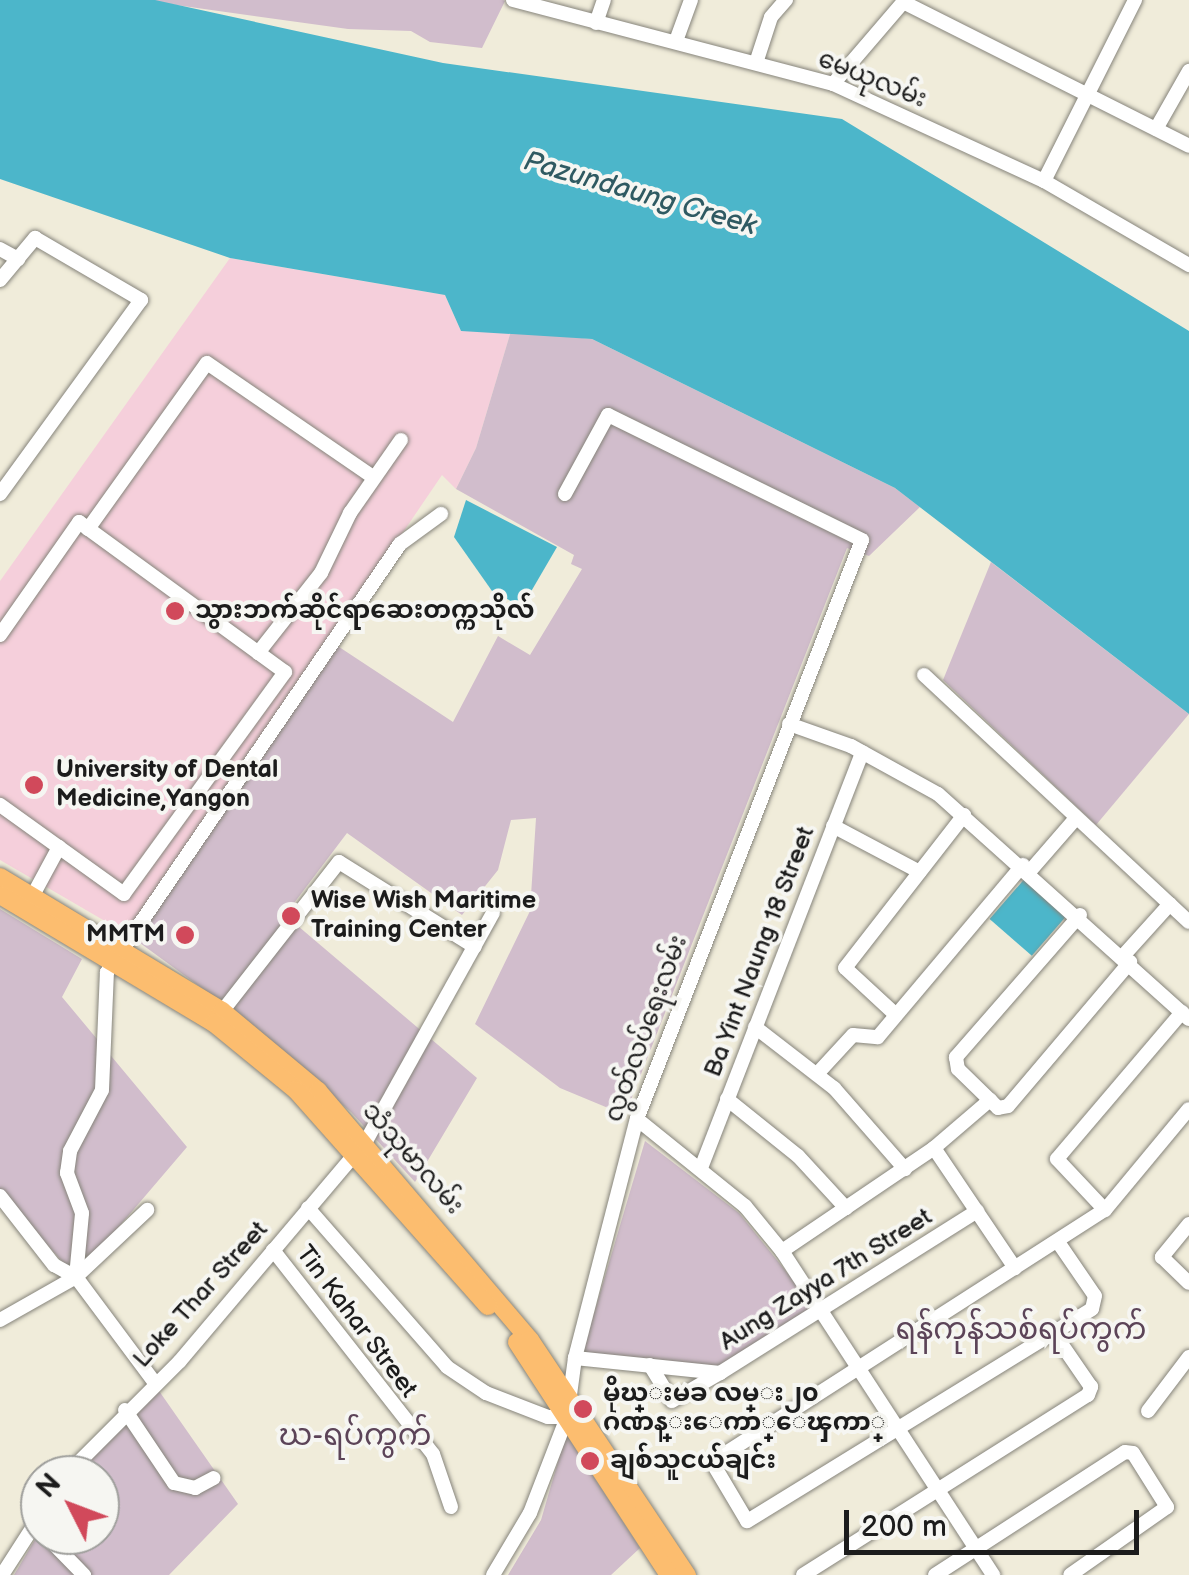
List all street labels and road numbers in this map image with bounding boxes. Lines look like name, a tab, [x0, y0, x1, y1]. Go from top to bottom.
street label: မေယုလမ်း	[813, 45, 931, 115]
street label: Ba Yint Naung 18 Street	[698, 822, 822, 1082]
street label: လွတ်လပ်ရေးလမ်း	[599, 932, 695, 1126]
street label: သံသုမာလမ်း	[355, 1097, 469, 1221]
street label: Aung Zayya 7th Street	[714, 1202, 938, 1358]
street label: Loke Thar Street	[127, 1215, 275, 1375]
street label: Tin Kahar Street	[289, 1240, 423, 1404]

